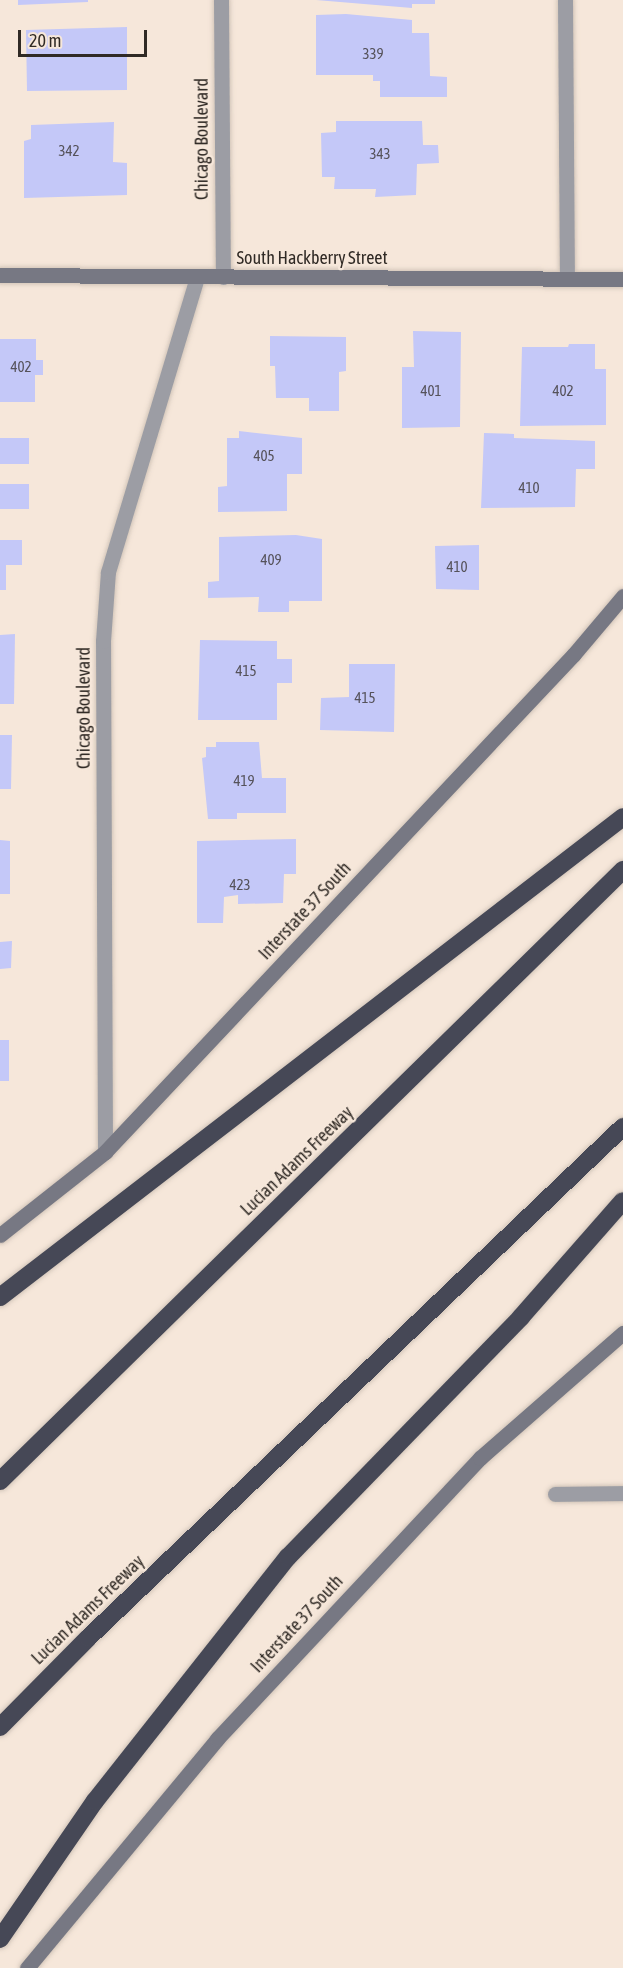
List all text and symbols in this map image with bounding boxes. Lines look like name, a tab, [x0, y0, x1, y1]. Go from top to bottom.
scale bar	[21, 18, 150, 56]
text: 20 m	[29, 30, 61, 51]
house number: 339	[362, 45, 384, 63]
street label: Chicago Boulevard	[191, 78, 213, 200]
house number: 342	[58, 142, 80, 160]
house number: 343	[369, 145, 391, 163]
street label: South Hackberry Street	[236, 247, 388, 269]
house number: 402	[10, 358, 32, 376]
house number: 401	[420, 382, 442, 400]
house number: 402	[552, 382, 574, 400]
house number: 405	[253, 447, 275, 465]
house number: 410	[518, 479, 540, 497]
house number: 409	[260, 551, 282, 569]
house number: 410	[446, 558, 468, 576]
street label: Chicago Boulevard	[73, 647, 95, 769]
house number: 415	[235, 662, 257, 680]
house number: 415	[354, 689, 376, 707]
house number: 419	[233, 772, 255, 790]
street label: Interstate 37 South	[254, 858, 356, 964]
house number: 423	[229, 876, 251, 894]
street label: Lucian Adams Freeway	[236, 1102, 358, 1220]
street label: Lucian Adams Freeway	[27, 1551, 149, 1669]
street label: Interstate 37 South	[246, 1571, 348, 1677]

